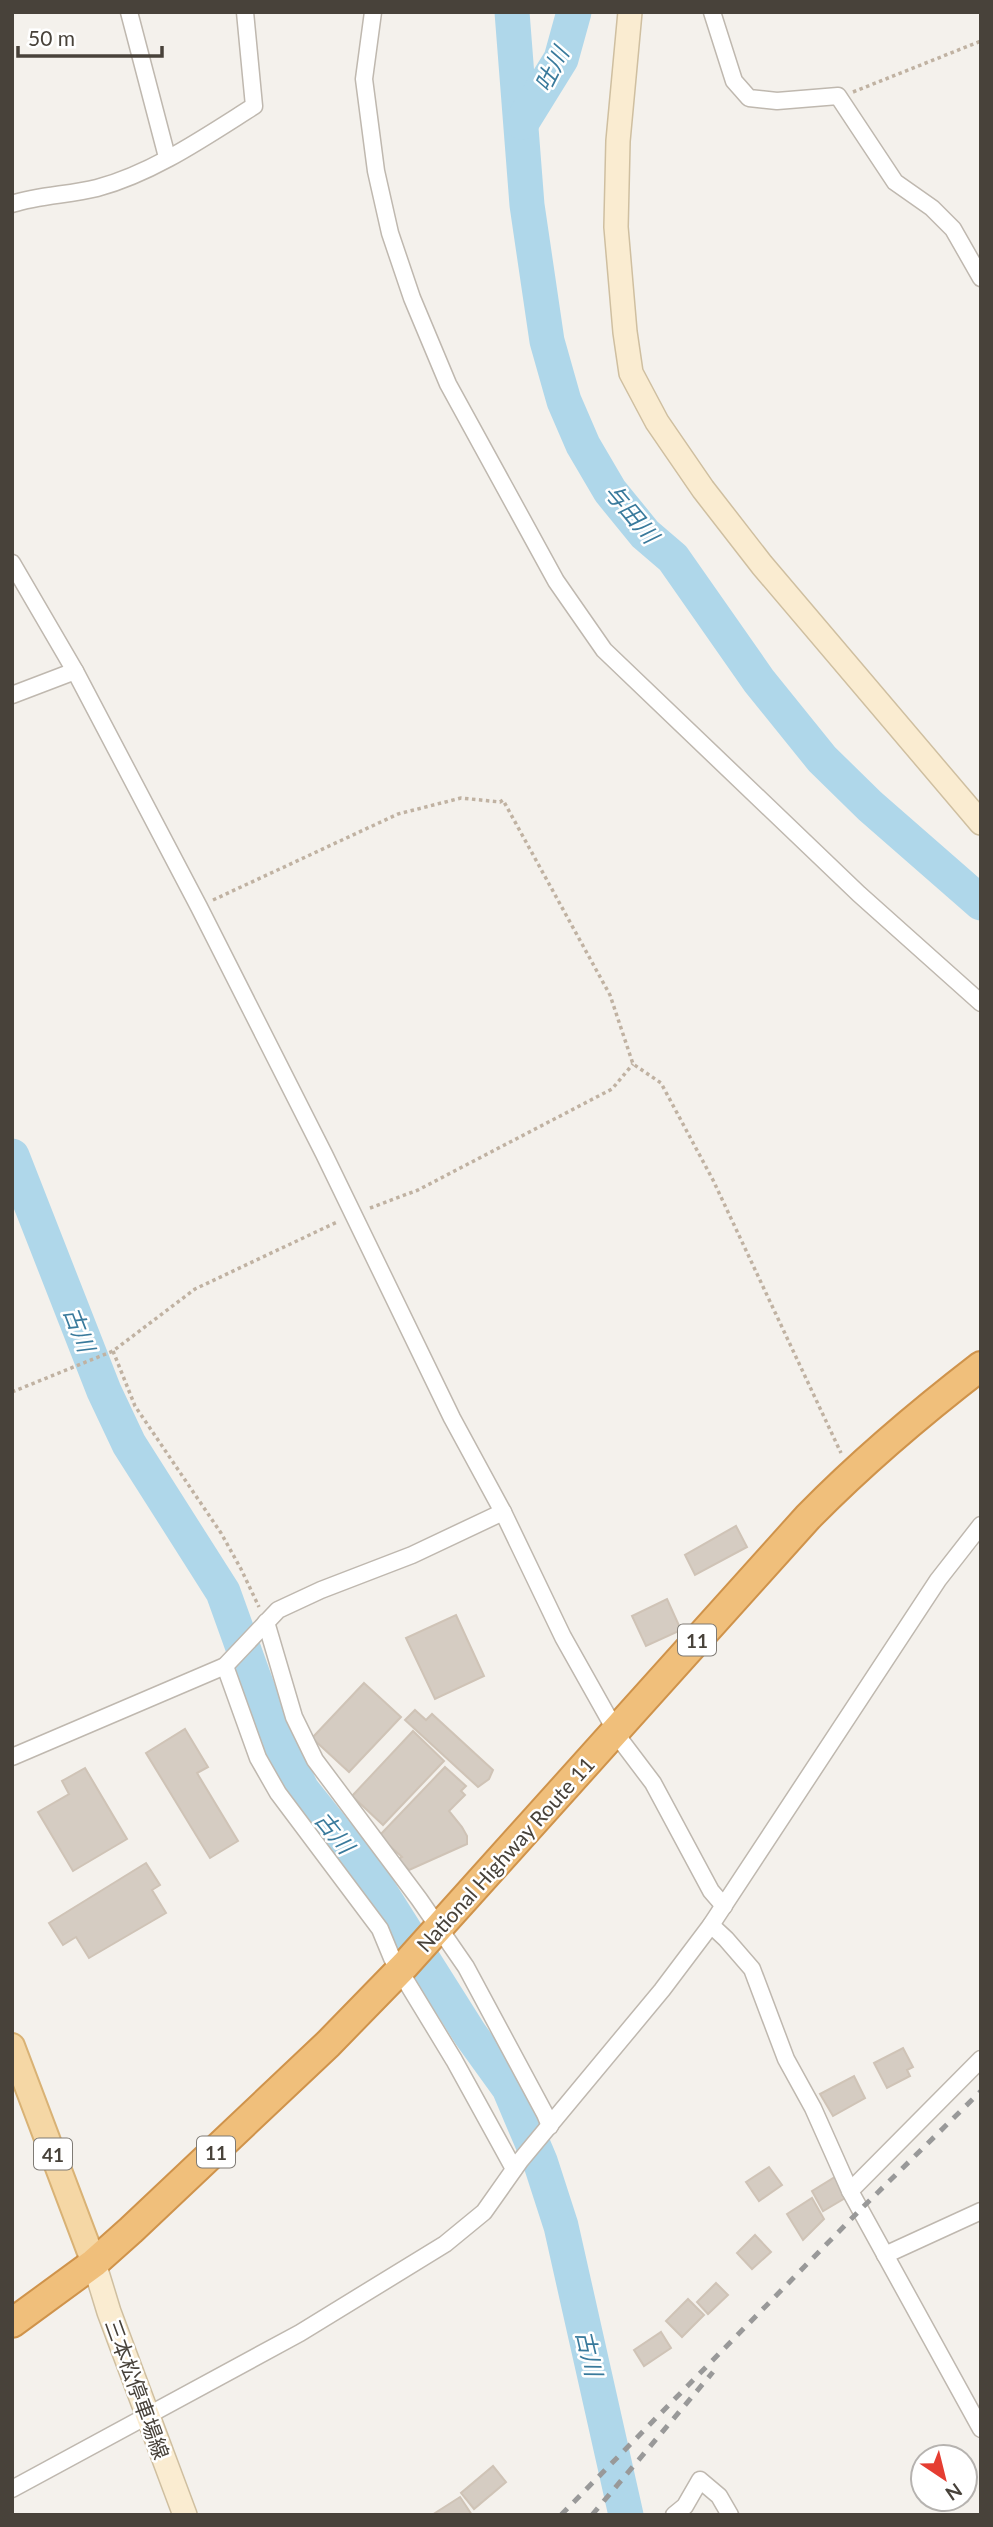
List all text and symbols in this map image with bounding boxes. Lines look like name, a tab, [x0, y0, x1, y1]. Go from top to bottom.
scale bar	[18, 14, 161, 58]
text: 50 m	[28, 25, 75, 50]
water label: 吐川	[528, 39, 575, 96]
water label: 与田川	[599, 478, 667, 551]
water label: 古川	[59, 1303, 102, 1358]
road number: 11	[678, 1624, 716, 1656]
street label: National Highway Route 11	[411, 1751, 599, 1957]
water label: 古川	[310, 1805, 362, 1861]
road number: 11	[197, 2136, 235, 2168]
road number: 41	[34, 2138, 72, 2170]
street label: 三本松停車場線	[101, 2316, 175, 2462]
water label: 古川	[571, 2327, 609, 2381]
north arrow	[909, 2443, 979, 2513]
text: N	[941, 2479, 967, 2506]

